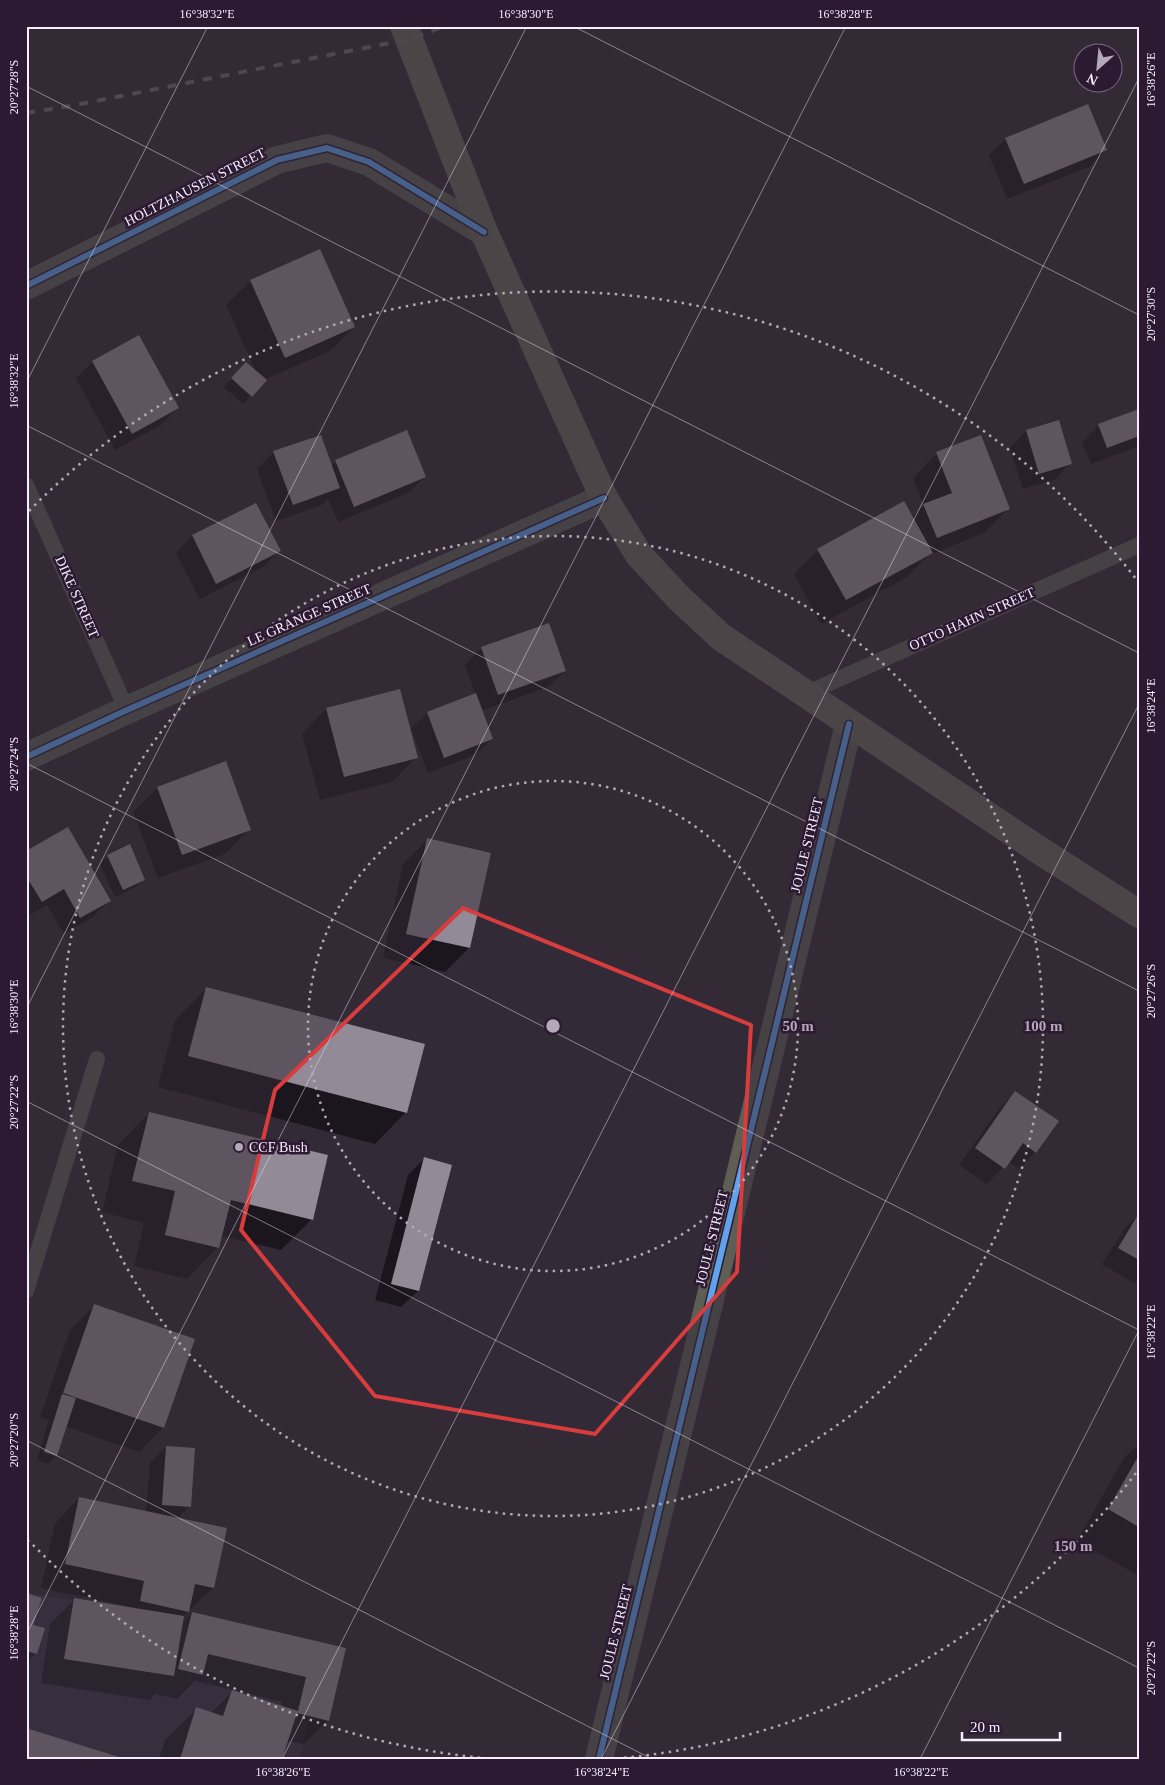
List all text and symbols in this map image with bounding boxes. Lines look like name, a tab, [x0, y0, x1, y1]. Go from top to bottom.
text: 16°38'32"E	[179, 7, 235, 21]
text: 16°38'30"E	[498, 7, 554, 21]
text: 16°38'28"E	[817, 7, 873, 21]
north arrow	[1072, 42, 1122, 92]
text: 16°38'26"E	[1144, 52, 1158, 108]
text: 20°27'28"S	[7, 60, 21, 114]
text: N	[1084, 70, 1100, 88]
street label: HOLTZHAUSEN STREET	[122, 145, 268, 229]
text: 20°27'30"S	[1144, 287, 1158, 341]
text: 16°38'32"E	[7, 353, 21, 409]
street label: DIKE STREET	[52, 554, 102, 641]
street label: LE GRANGE STREET	[245, 581, 374, 649]
street label: OTTO HAHN STREET	[907, 584, 1038, 653]
text: 16°38'24"E	[1144, 678, 1158, 734]
text: 20°27'24"S	[7, 737, 21, 791]
street label: JOULE STREET	[788, 795, 826, 894]
text: 20°27'26"S	[1144, 964, 1158, 1018]
text: 16°38'30"E	[7, 979, 21, 1035]
centre of rings	[544, 1017, 562, 1035]
text: 50 m	[782, 1018, 814, 1034]
text: 100 m	[1024, 1018, 1063, 1034]
text: 20°27'22"S	[7, 1075, 21, 1129]
place label: CCF Bush	[249, 1140, 308, 1155]
marker: CCF Bush	[233, 1141, 245, 1153]
street label: JOULE STREET	[693, 1188, 731, 1287]
text: 16°38'22"E	[1144, 1304, 1158, 1360]
text: 20°27'20"S	[7, 1413, 21, 1467]
text: 150 m	[1054, 1538, 1093, 1554]
street label: JOULE STREET	[597, 1582, 635, 1681]
text: 16°38'28"E	[7, 1605, 21, 1661]
text: 20°27'22"S	[1144, 1641, 1158, 1695]
scale bar	[962, 1710, 1060, 1742]
text: 20 m	[970, 1719, 1001, 1735]
text: 16°38'26"E	[255, 1765, 311, 1779]
text: 16°38'24"E	[574, 1765, 630, 1779]
text: 16°38'22"E	[893, 1765, 949, 1779]

